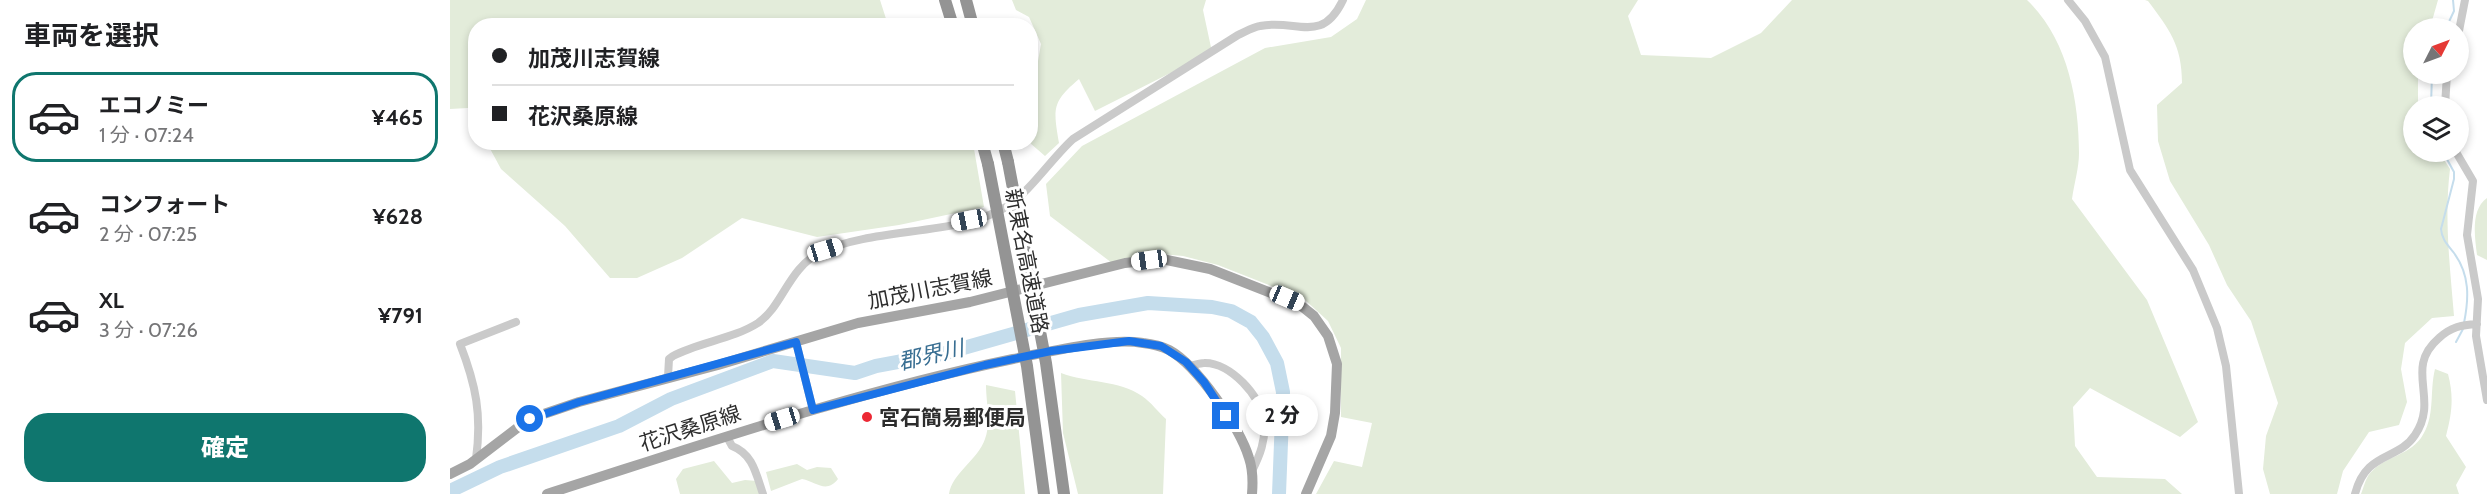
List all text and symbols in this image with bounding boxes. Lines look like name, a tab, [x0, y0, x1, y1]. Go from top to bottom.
north arrow	[2403, 18, 2469, 84]
map controls	[2403, 18, 2469, 162]
text: 車両を選択	[24, 19, 159, 52]
text: 加茂川志賀線	[528, 45, 660, 72]
icon: car	[27, 90, 81, 144]
text: エコノミー	[99, 92, 209, 119]
button: layers	[2403, 96, 2469, 162]
text: 花沢桑原線	[528, 103, 638, 130]
text: ¥465	[372, 104, 423, 131]
text: 1 分 · 07:24	[99, 123, 194, 147]
street label: 新東名高速道路	[1001, 186, 1053, 336]
icon: car	[27, 189, 81, 243]
text: コンフォート	[99, 191, 230, 218]
text: ¥628	[372, 203, 423, 230]
car	[950, 208, 988, 232]
text: 2 分 · 07:25	[99, 222, 197, 246]
car	[805, 236, 845, 264]
car	[1130, 249, 1168, 271]
street label: 加茂川志賀線	[866, 265, 994, 313]
car	[1267, 283, 1307, 313]
text: XL	[99, 287, 124, 314]
icon: car	[27, 288, 81, 342]
text: ¥791	[378, 302, 423, 329]
text: 3 分 · 07:26	[99, 318, 198, 342]
water label: 郡界川	[896, 334, 968, 376]
callout: 2 分	[1247, 395, 1319, 437]
street label: 花沢桑原線	[636, 400, 744, 456]
route end	[1212, 402, 1239, 429]
text: 2 分	[1264, 403, 1300, 427]
route start	[516, 405, 543, 432]
car	[762, 405, 802, 433]
place label: 宮石簡易郵便局	[879, 405, 1026, 430]
marker: 宮石簡易郵便局	[860, 410, 874, 424]
button: 確定	[24, 413, 426, 482]

